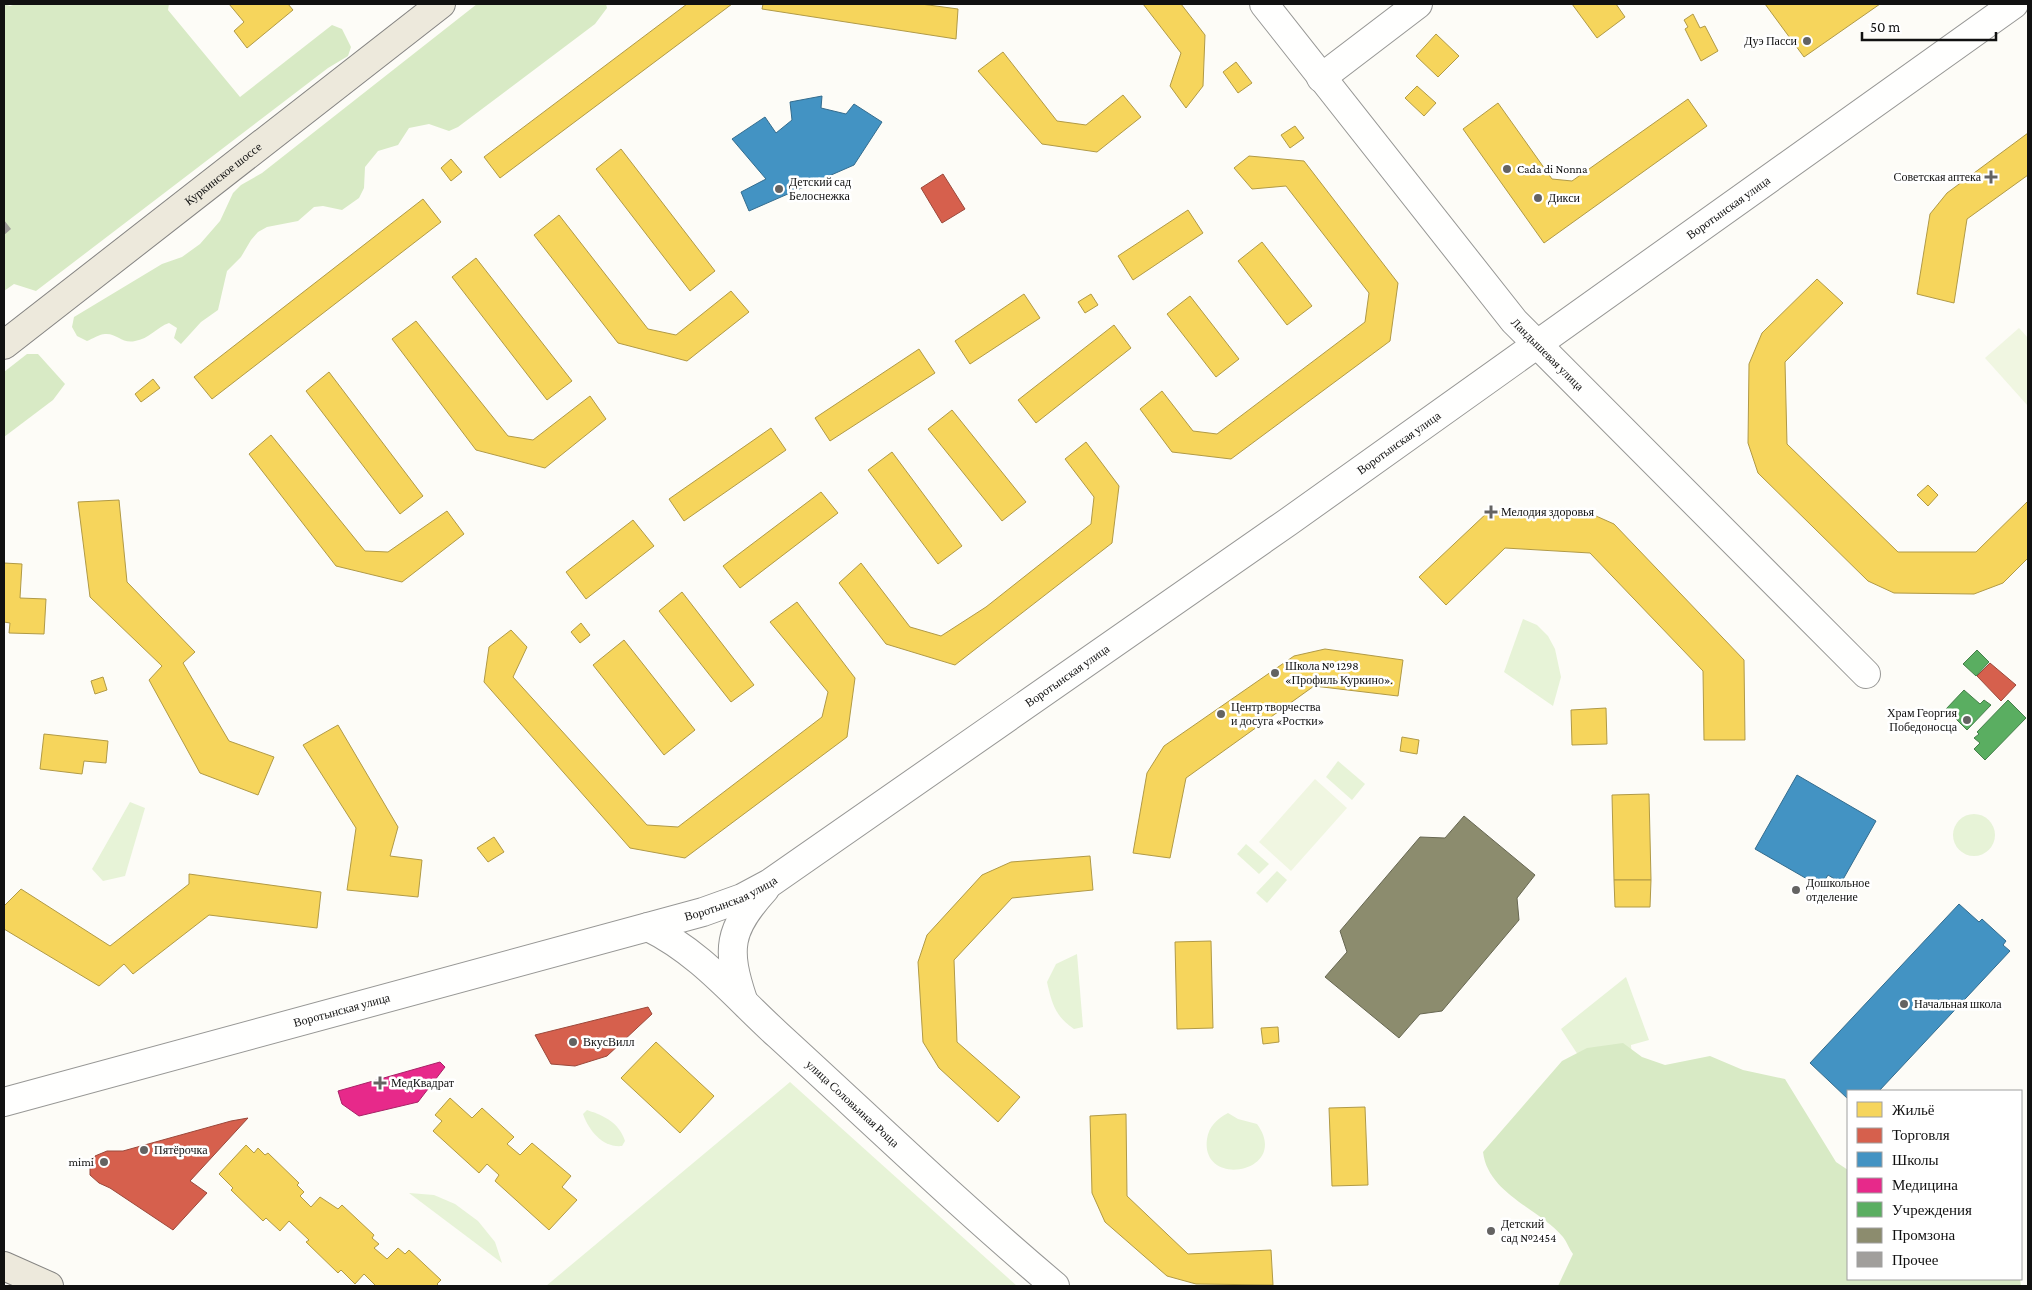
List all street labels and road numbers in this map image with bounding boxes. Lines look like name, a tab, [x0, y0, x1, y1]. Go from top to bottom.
street label: Куркинское шоссе	[182, 140, 264, 208]
street label: Воротынская улица	[1684, 173, 1773, 242]
street label: Ландышевая улица	[1508, 315, 1587, 394]
street label: Воротынская улица	[1354, 408, 1444, 478]
street label: Воротынская улица	[1023, 641, 1113, 710]
street label: Воротынская улица	[683, 873, 780, 924]
street label: Воротынская улица	[292, 990, 392, 1030]
street label: улица Соловьиная Роща	[803, 1057, 902, 1151]

